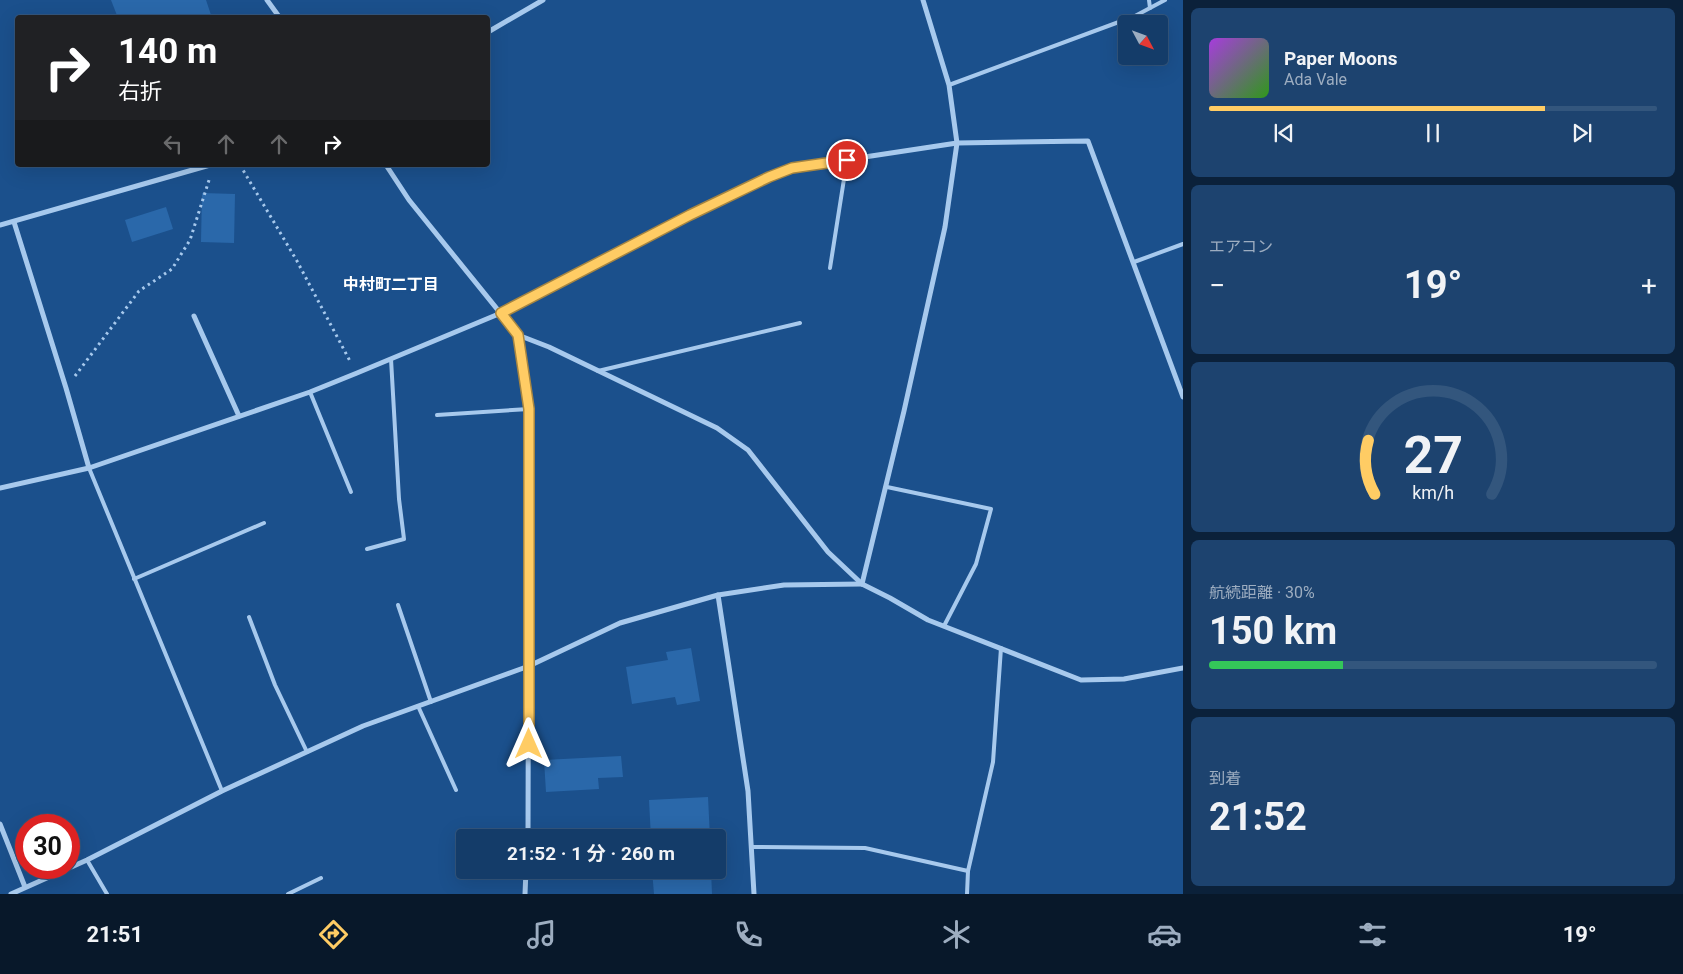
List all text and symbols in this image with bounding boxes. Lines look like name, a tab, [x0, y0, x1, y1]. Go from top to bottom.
north arrow	[1118, 15, 1168, 65]
map controls	[1118, 15, 1168, 65]
text: 140 m	[118, 31, 217, 72]
icon: right	[35, 35, 100, 100]
text: Paper Moons	[1284, 47, 1397, 70]
text: Ada Vale	[1284, 70, 1347, 89]
text: 右折	[118, 79, 162, 104]
icon: previous	[1270, 119, 1298, 147]
icon: pause	[1419, 119, 1447, 147]
icon: next	[1568, 119, 1596, 147]
icon: left	[159, 130, 187, 158]
icon: ahead	[212, 130, 240, 158]
icon: ahead	[265, 130, 293, 158]
icon: right	[318, 130, 346, 158]
pin	[826, 139, 868, 181]
icon: arrive	[833, 146, 861, 174]
text: エアコン	[1209, 237, 1273, 256]
text: 19°	[1404, 263, 1462, 307]
text: −	[1209, 269, 1225, 302]
text: +	[1641, 269, 1657, 302]
district label: 中村町二丁目	[343, 275, 439, 294]
text: 27	[1403, 425, 1463, 486]
text: km/h	[1412, 482, 1454, 503]
text: 航続距離 · 30%	[1209, 583, 1315, 602]
text: 150 km	[1209, 609, 1337, 653]
position arrow	[502, 717, 554, 769]
text: 到着	[1209, 769, 1241, 788]
text: 21:52	[1209, 795, 1307, 839]
speed limit sign: 30	[15, 814, 80, 879]
text: 21:52 · 1 分 · 260 m	[507, 842, 675, 865]
icon: directions	[316, 917, 351, 952]
icon: music	[524, 917, 559, 952]
icon: phone	[731, 917, 766, 952]
icon: climate	[939, 917, 974, 952]
icon: car	[1147, 917, 1182, 952]
icon: filters	[1355, 917, 1390, 952]
text: 21:51	[86, 922, 143, 947]
text: 19°	[1563, 922, 1596, 947]

